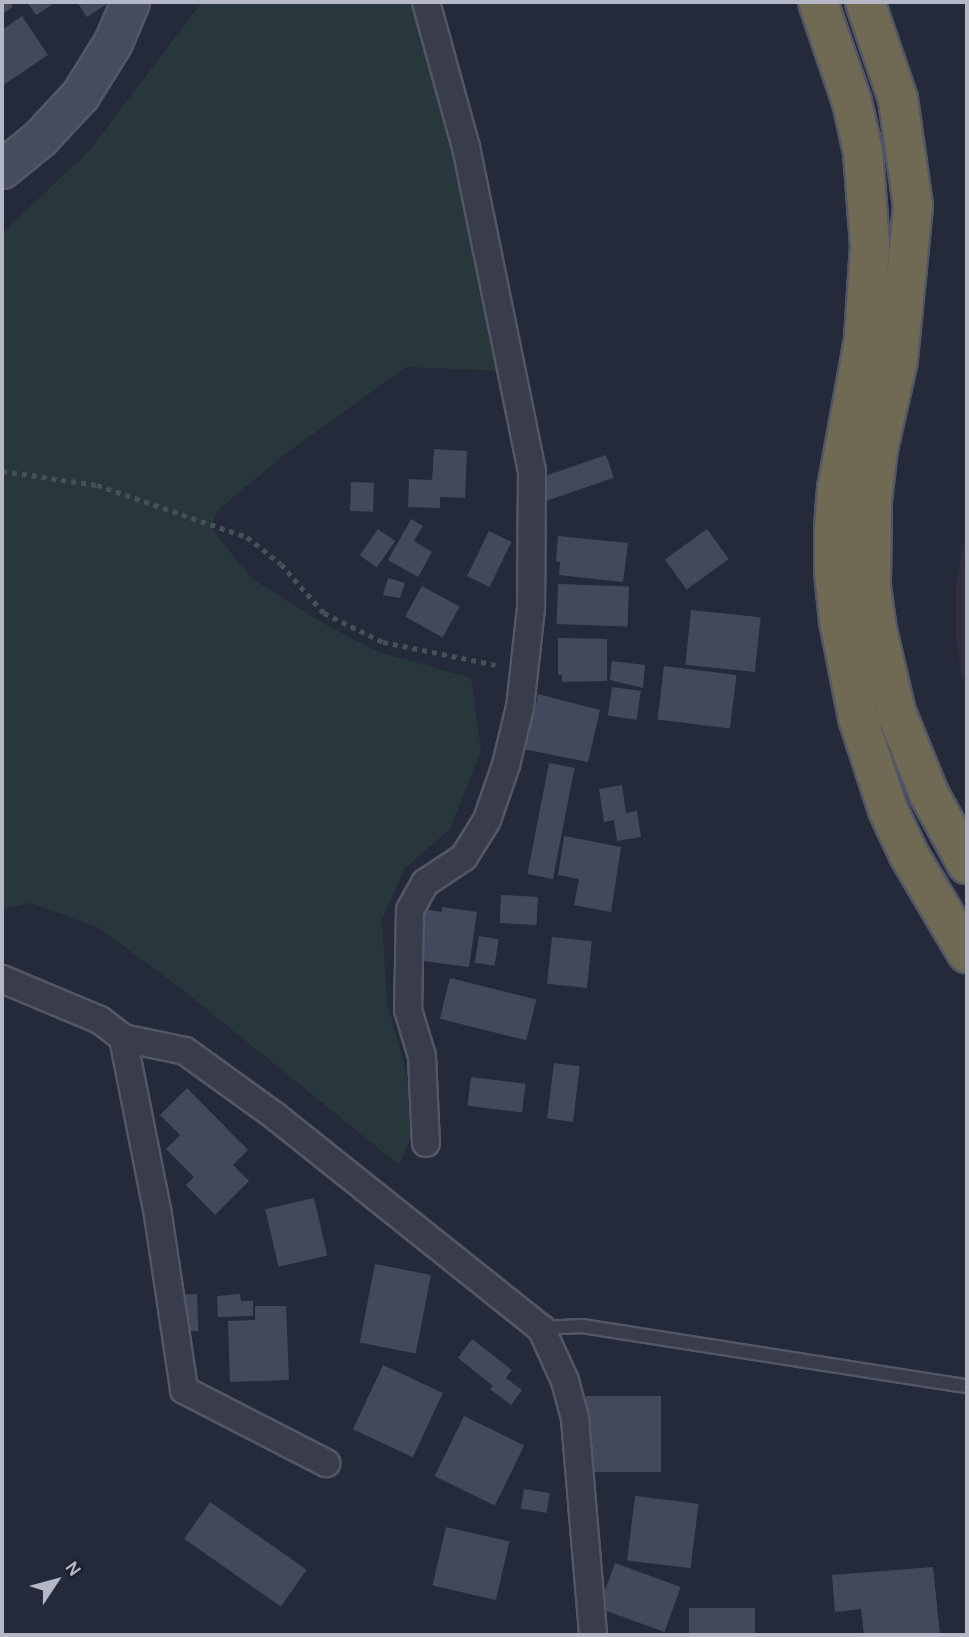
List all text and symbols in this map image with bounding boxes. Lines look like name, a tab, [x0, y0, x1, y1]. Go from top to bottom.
north arrow	[21, 1546, 91, 1616]
text: N	[60, 1557, 86, 1581]

